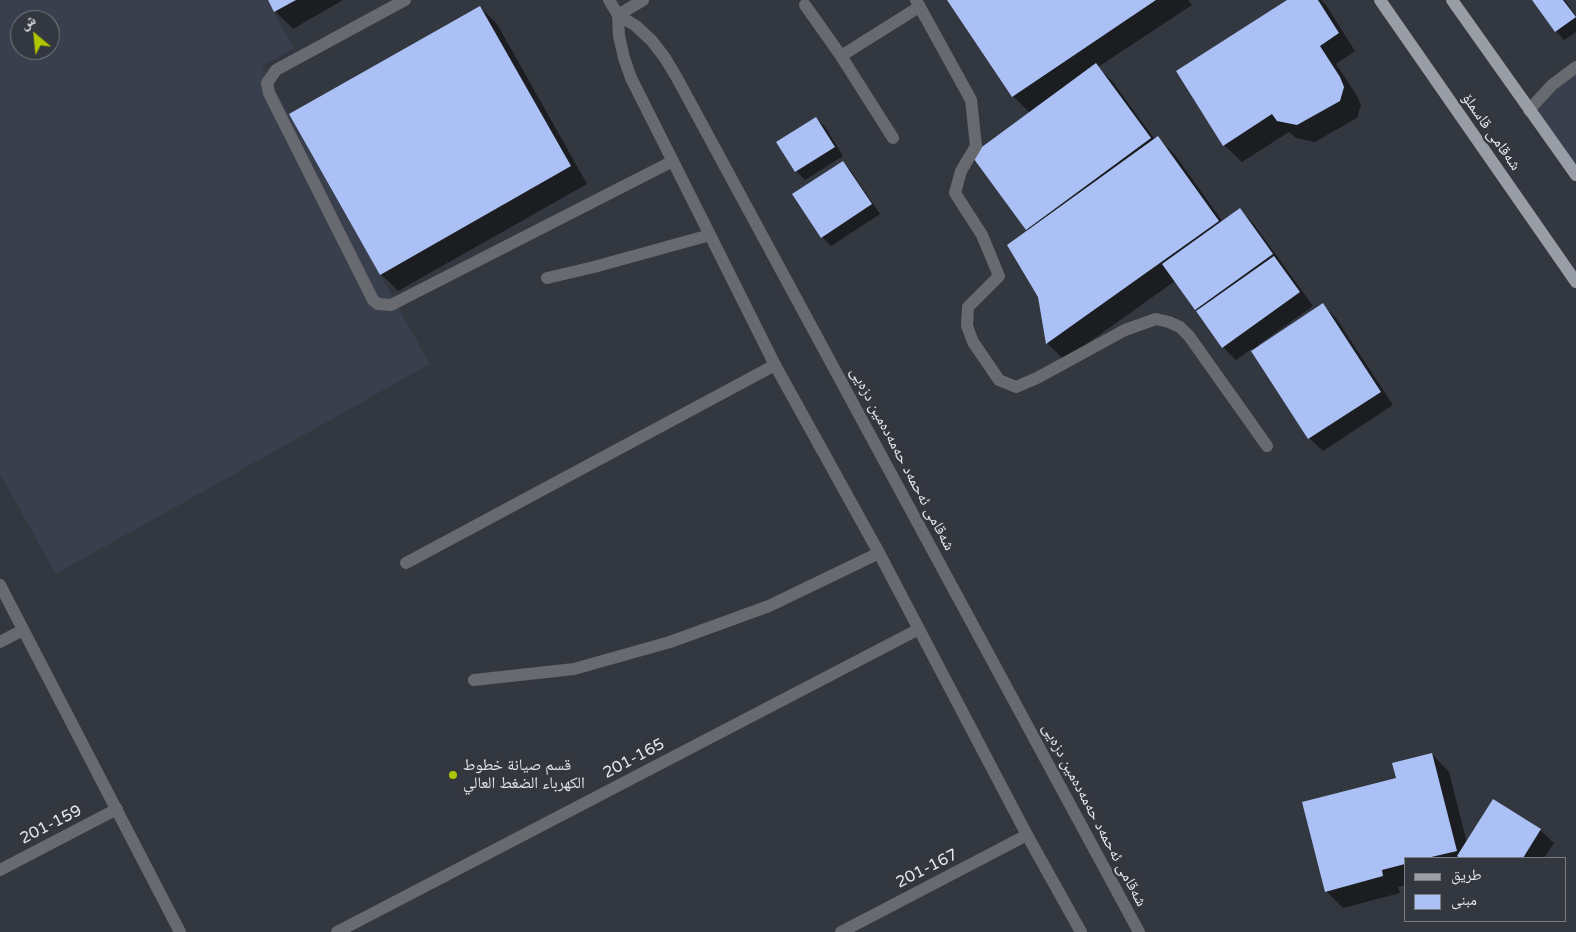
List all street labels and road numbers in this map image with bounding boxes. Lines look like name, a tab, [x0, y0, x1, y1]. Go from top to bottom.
street label: شەقامی قاسملۆ	[1457, 90, 1525, 174]
street label: شەقامی ئەحمەد حەمەدەمین دزەیی	[845, 364, 959, 554]
street label: شەقامی ئەحمەد حەمەدەمین دزەیی	[1037, 720, 1151, 910]
street label: 201-165	[600, 735, 668, 783]
street label: 201-159	[17, 801, 85, 849]
street label: 201-167	[893, 845, 961, 893]

